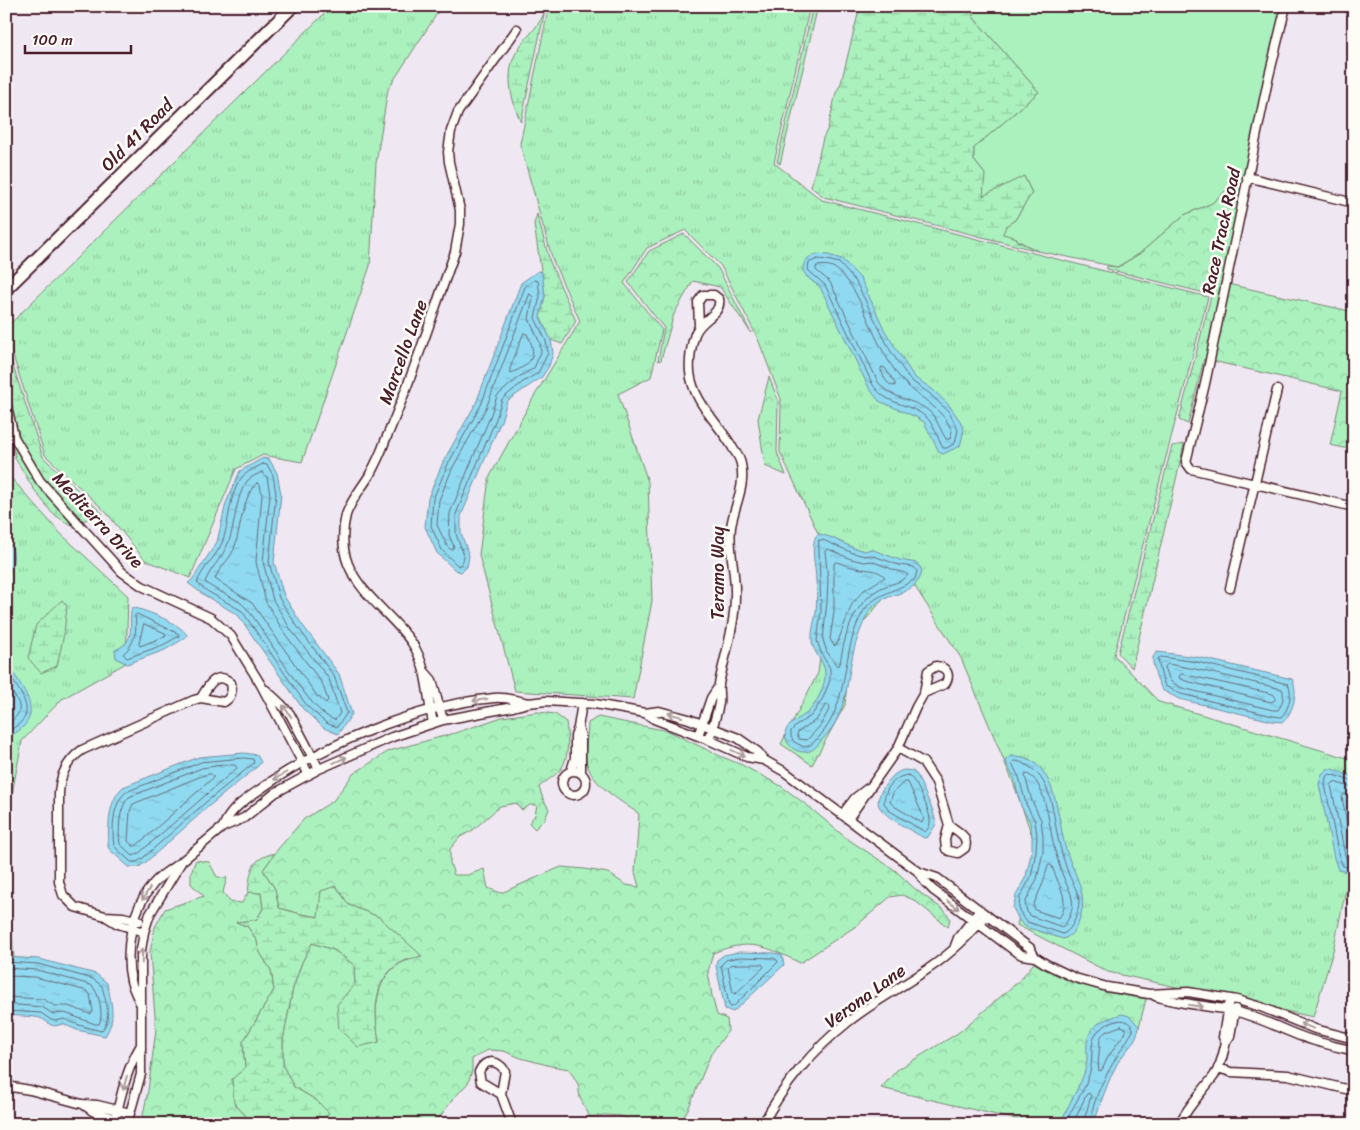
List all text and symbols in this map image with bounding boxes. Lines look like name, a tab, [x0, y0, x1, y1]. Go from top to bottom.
scale bar	[25, 22, 131, 54]
text: 100 m	[32, 27, 73, 53]
street label: Old 41 Road	[93, 90, 182, 179]
street label: Race Track Road	[1192, 163, 1250, 297]
street label: Marcello Lane	[369, 295, 437, 409]
street label: Mediterra Drive	[44, 464, 152, 576]
street label: Teramo Way	[702, 525, 734, 620]
one-way arrow	[472, 695, 488, 705]
one-way arrow	[282, 704, 292, 718]
one-way arrow	[668, 709, 684, 719]
one-way arrow	[730, 748, 745, 758]
one-way arrow	[332, 754, 347, 764]
one-way arrow	[273, 771, 288, 781]
one-way arrow	[141, 887, 151, 901]
one-way arrow	[946, 900, 959, 911]
one-way arrow	[137, 948, 146, 964]
street label: Verona Lane	[817, 955, 913, 1037]
one-way arrow	[1187, 1001, 1203, 1011]
one-way arrow	[1300, 1020, 1315, 1030]
one-way arrow	[119, 1075, 129, 1091]

